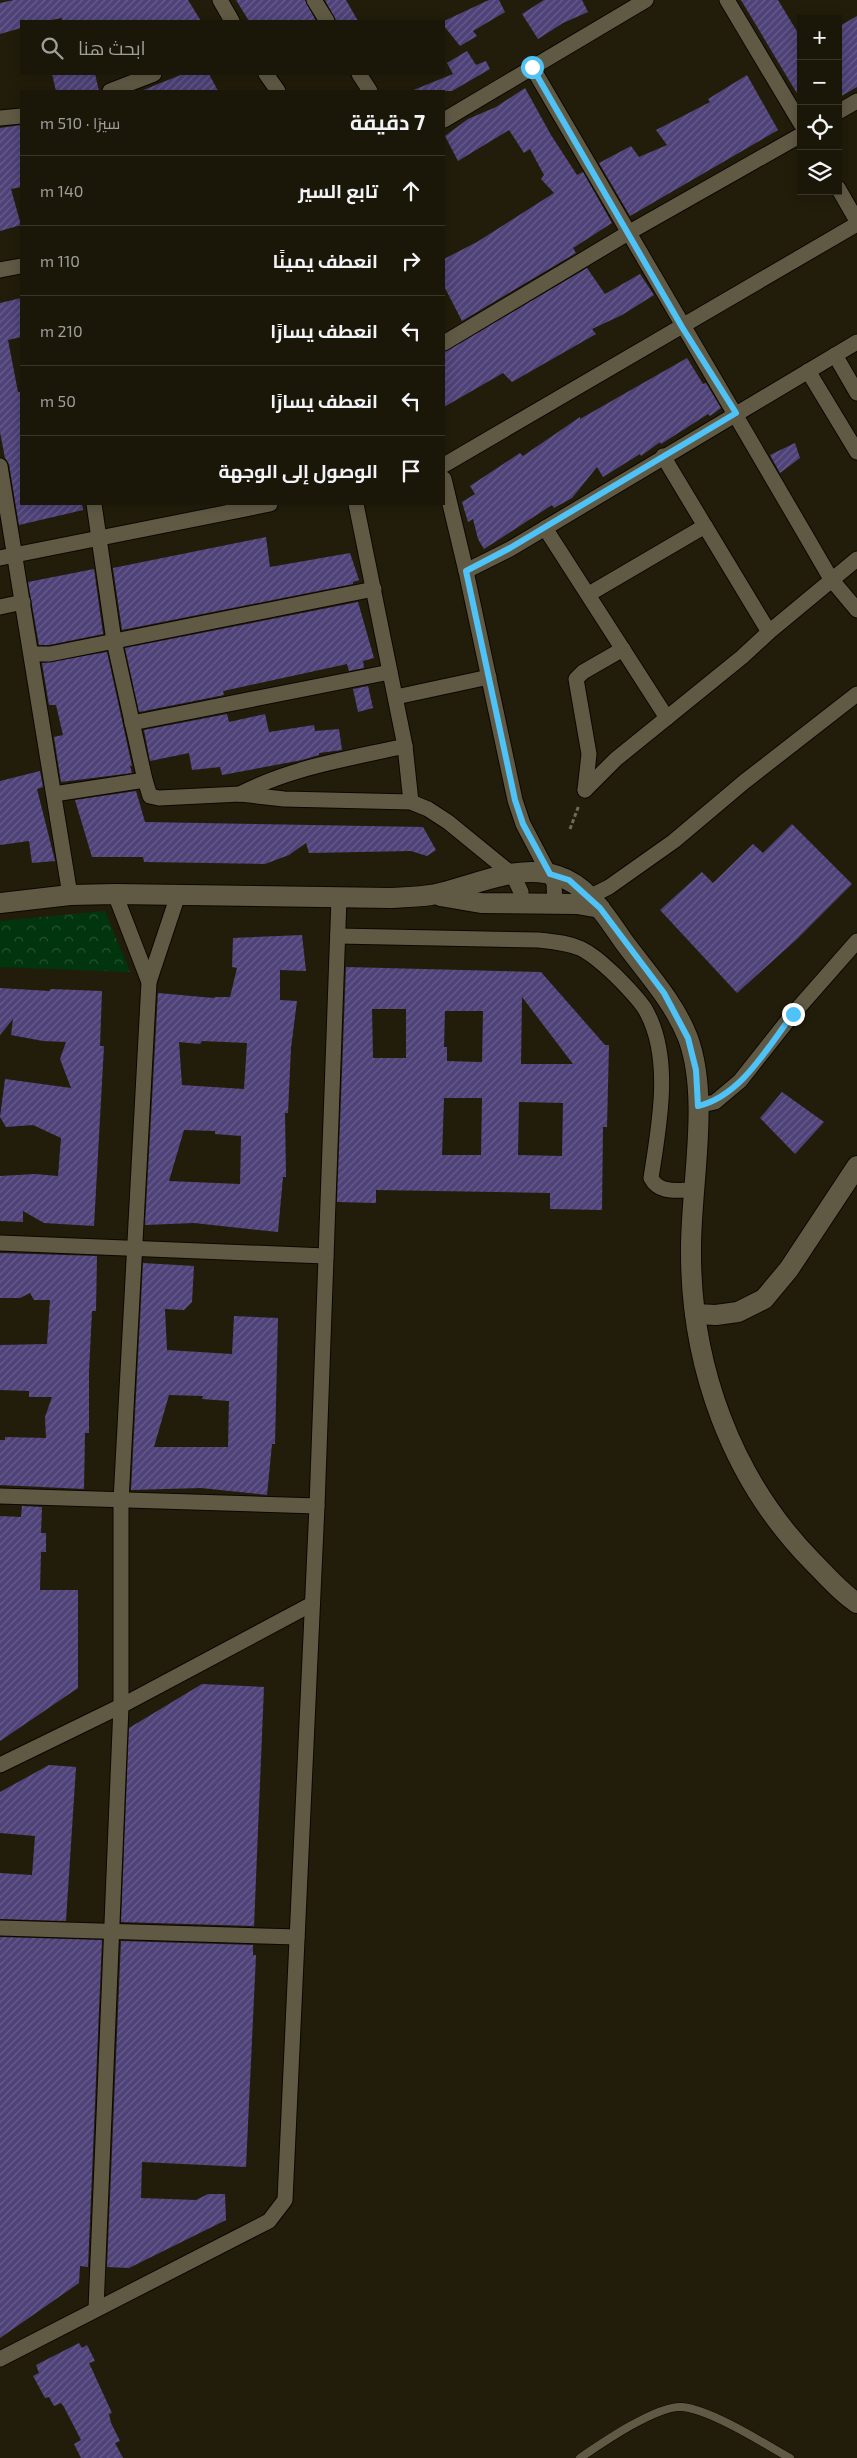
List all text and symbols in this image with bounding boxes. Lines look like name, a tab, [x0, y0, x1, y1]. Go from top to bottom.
map controls	[797, 15, 842, 195]
button: +	[797, 15, 842, 60]
search box	[20, 20, 445, 75]
icon: search	[38, 34, 66, 62]
text: ابحث هنا	[78, 36, 146, 59]
route start	[521, 56, 544, 79]
button: −	[797, 60, 842, 105]
button: locate	[797, 105, 842, 150]
text: 7 دقيقة	[350, 109, 425, 134]
text: سيرًا · 510 m	[40, 113, 120, 132]
button: layers	[797, 150, 842, 195]
icon: ahead	[397, 177, 425, 205]
text: تابع السير	[298, 179, 378, 202]
text: 140 m	[40, 181, 83, 200]
icon: right	[397, 247, 425, 275]
text: انعطف يمينًا	[273, 249, 378, 272]
text: 110 m	[40, 251, 80, 270]
icon: left	[397, 317, 425, 345]
text: انعطف يسارًا	[270, 319, 378, 342]
text: 210 m	[40, 321, 83, 340]
icon: left	[397, 387, 425, 415]
text: انعطف يسارًا	[270, 389, 378, 412]
text: 50 m	[40, 391, 76, 410]
icon: arrive	[397, 457, 425, 485]
text: الوصول إلى الوجهة	[218, 459, 378, 482]
route end	[782, 1003, 805, 1026]

